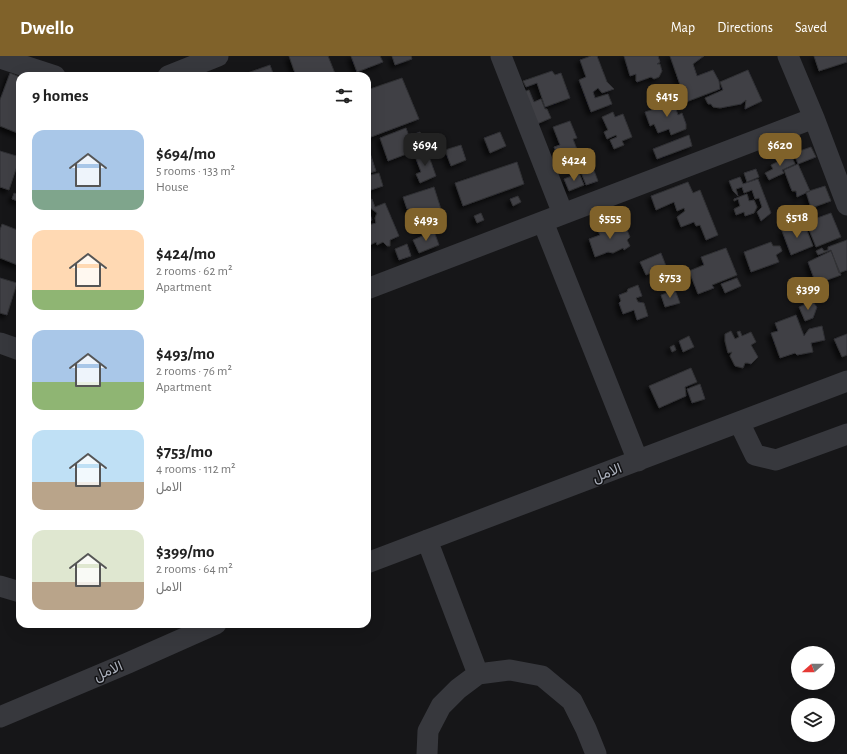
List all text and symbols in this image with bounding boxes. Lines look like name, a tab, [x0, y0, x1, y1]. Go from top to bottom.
text: Dwello	[20, 19, 74, 38]
text: Map	[671, 21, 695, 35]
text: Directions	[717, 21, 773, 35]
text: Saved	[795, 21, 827, 35]
pin: $415	[643, 84, 691, 118]
icon: filters	[333, 85, 355, 107]
text: 9 homes	[32, 87, 88, 104]
text: $415	[656, 90, 678, 103]
pin: $694	[401, 133, 449, 167]
pin: $620	[756, 133, 804, 167]
text: $694	[413, 139, 437, 152]
text: $620	[767, 139, 793, 152]
text: $694/mo	[156, 145, 216, 162]
icon: home	[64, 146, 112, 194]
pin: $424	[550, 148, 598, 182]
text: $424	[561, 154, 587, 167]
text: 5 rooms · 133 m²	[156, 165, 235, 178]
text: House	[156, 181, 188, 194]
pin: $518	[773, 205, 821, 239]
pin: $555	[586, 206, 634, 240]
pin: $493	[402, 208, 450, 242]
text: $518	[786, 211, 808, 224]
text: $555	[599, 212, 621, 225]
text: $493	[414, 214, 438, 227]
text: $424/mo	[156, 245, 216, 262]
icon: home	[64, 246, 112, 294]
text: 2 rooms · 62 m²	[156, 265, 232, 278]
pin: $753	[646, 265, 694, 299]
text: $753	[659, 271, 681, 284]
pin: $399	[784, 277, 832, 311]
text: Apartment	[156, 281, 211, 294]
text: $399	[796, 283, 820, 296]
text: $493/mo	[156, 345, 215, 362]
icon: home	[64, 346, 112, 394]
text: 2 rooms · 76 m²	[156, 365, 232, 378]
text: Apartment	[156, 381, 211, 394]
text: $753/mo	[156, 443, 213, 460]
icon: home	[64, 446, 112, 494]
street label: الامل	[590, 461, 624, 486]
text: 4 rooms · 112 m²	[156, 463, 236, 476]
text: الامل	[156, 481, 182, 494]
text: $399/mo	[156, 543, 214, 560]
icon: home	[64, 546, 112, 594]
text: 2 rooms · 64 m²	[156, 563, 233, 576]
text: الامل	[156, 581, 182, 594]
north arrow	[791, 646, 835, 690]
map controls	[791, 646, 835, 742]
street label: الامل	[91, 658, 125, 685]
button: layers	[791, 698, 835, 742]

